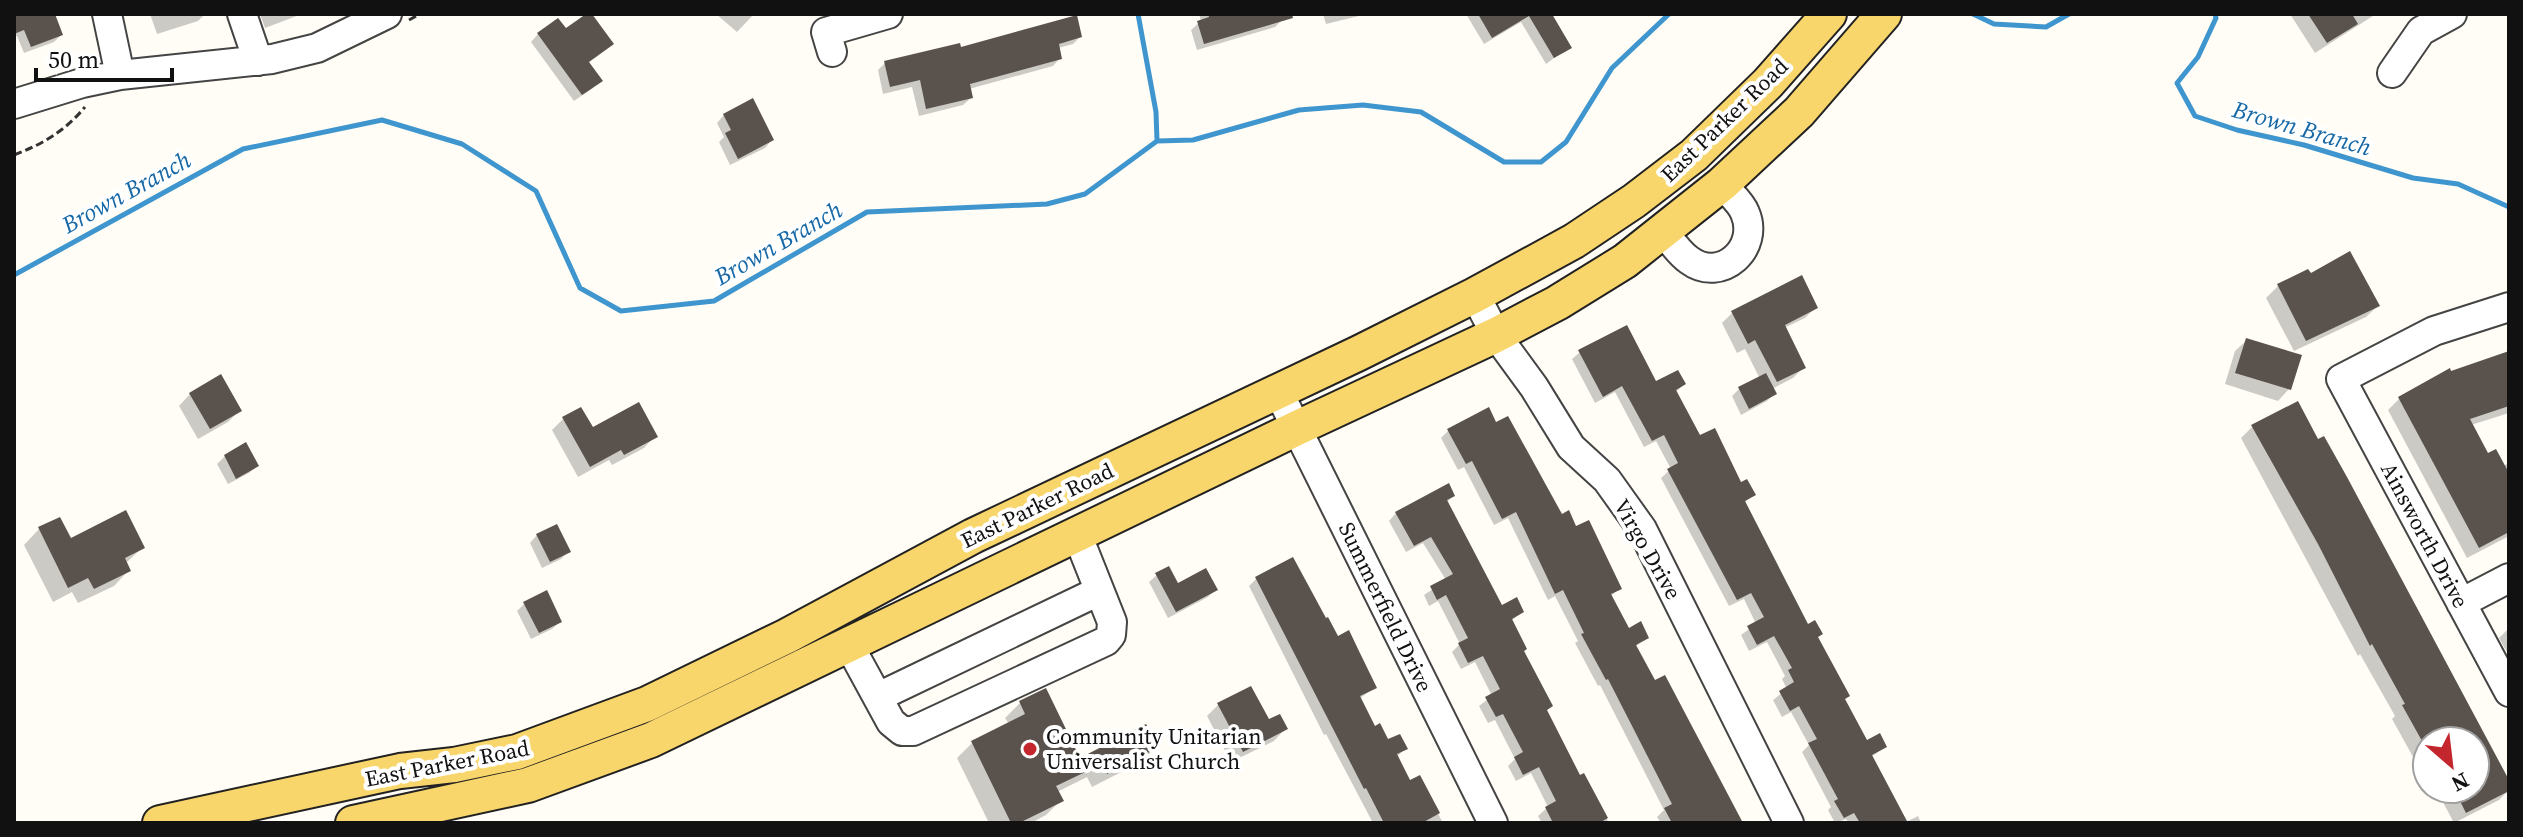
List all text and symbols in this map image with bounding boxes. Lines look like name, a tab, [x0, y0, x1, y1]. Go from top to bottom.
scale bar	[36, 32, 172, 82]
text: 50 m	[48, 43, 99, 76]
street label: East Parker Road	[1654, 51, 1795, 189]
water label: Brown Branch	[2228, 92, 2375, 164]
water label: Brown Branch	[55, 143, 196, 242]
water label: Brown Branch	[707, 193, 848, 294]
street label: East Parker Road	[956, 455, 1119, 555]
street label: Ainsworth Drive	[2374, 457, 2476, 613]
street label: Virgo Drive	[1607, 493, 1689, 605]
street label: Summerfield Drive	[1332, 517, 1440, 697]
place label: Community Unitarian Universalist Church	[1046, 721, 1262, 776]
north arrow	[2411, 725, 2491, 805]
street label: East Parker Road	[362, 732, 532, 794]
marker: Community Unitarian Universalist Church	[1021, 740, 1039, 758]
text: N	[2446, 766, 2475, 800]

